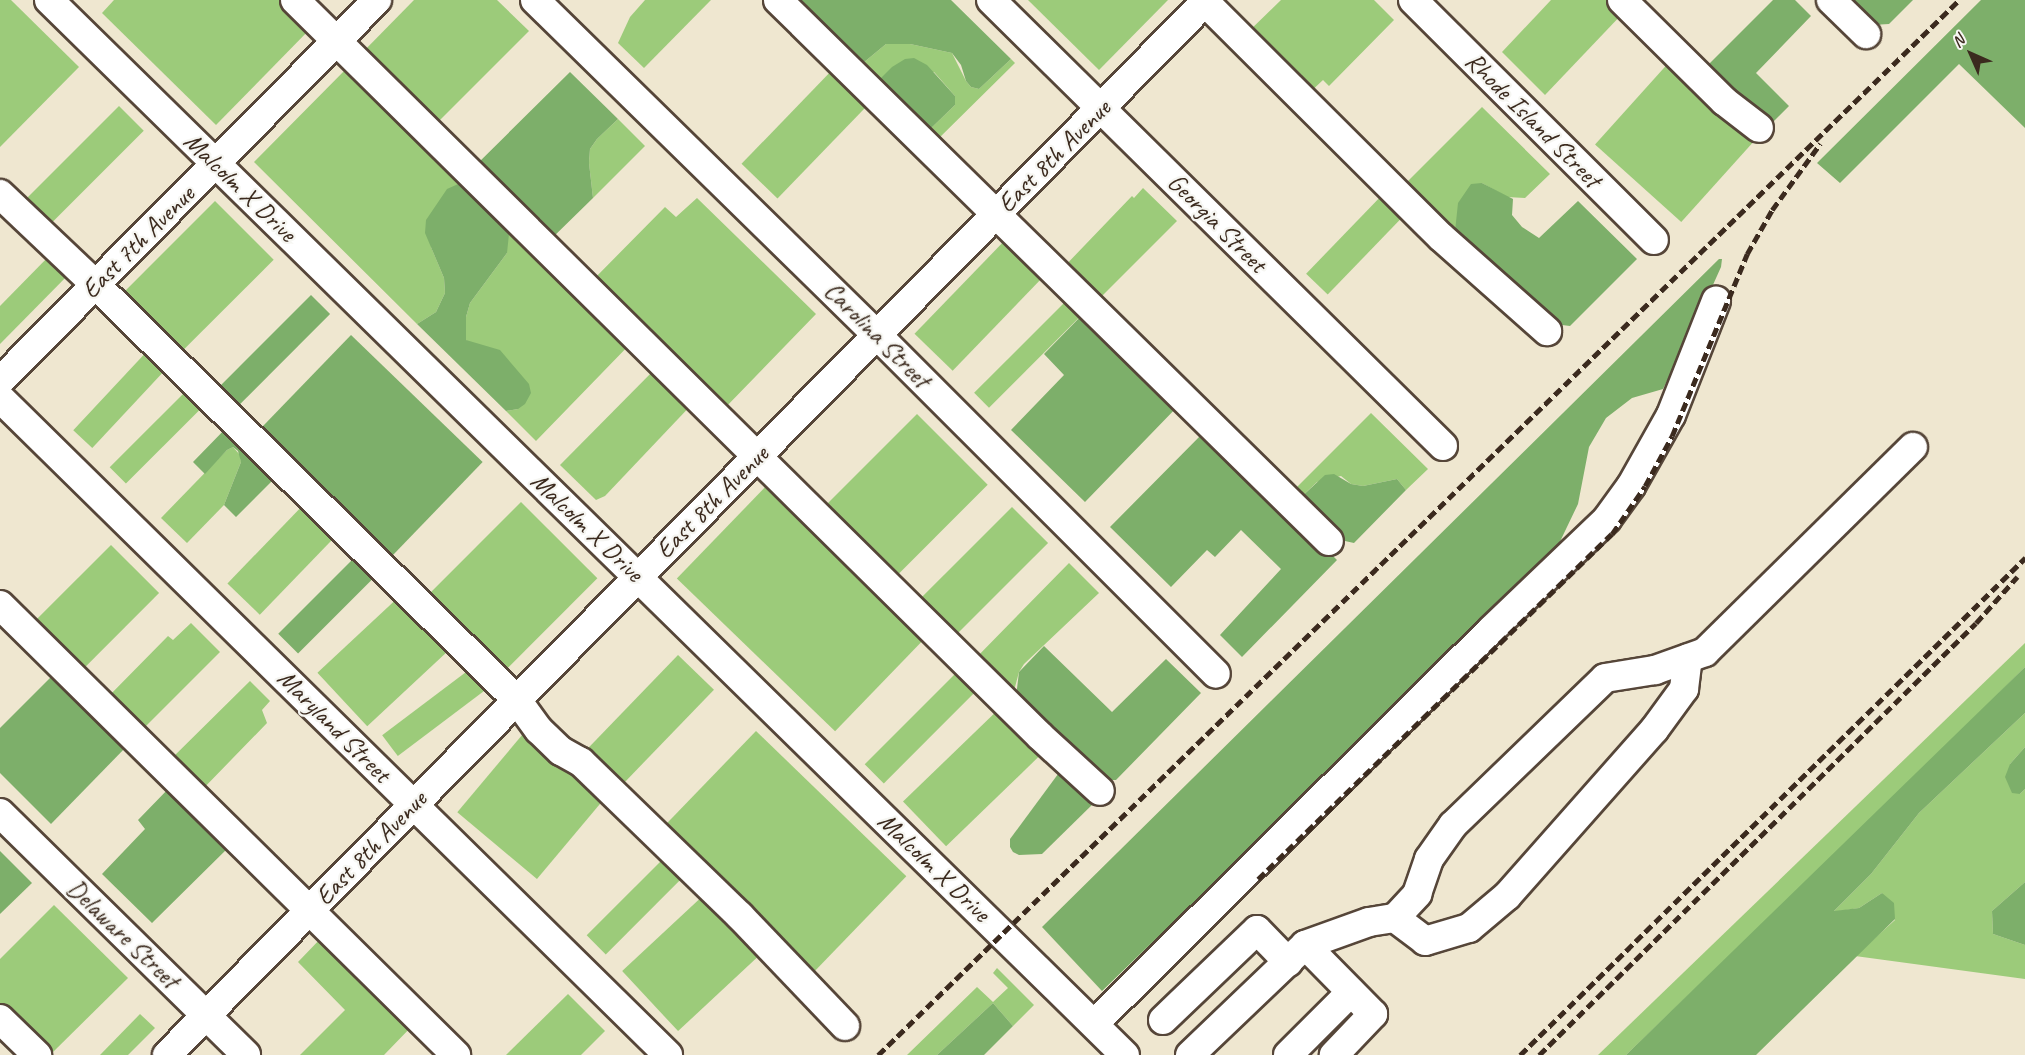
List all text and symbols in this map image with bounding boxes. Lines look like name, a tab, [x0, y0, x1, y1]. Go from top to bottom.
north arrow	[1941, 24, 2001, 84]
text: N	[1948, 31, 1969, 52]
street label: Rhode Island Street	[1458, 45, 1608, 195]
street label: East 8th Avenue	[991, 93, 1117, 219]
street label: Malcolm X Drive	[177, 126, 303, 248]
street label: Georgia Street	[1161, 167, 1273, 279]
street label: East 7th Avenue	[75, 179, 201, 305]
street label: Carolina Street	[817, 275, 937, 395]
street label: East 8th Avenue	[649, 439, 775, 565]
street label: Malcolm X Drive	[524, 466, 650, 588]
street label: Maryland Street	[271, 663, 397, 789]
street label: East 8th Avenue	[309, 784, 433, 912]
street label: Malcolm X Drive	[871, 806, 997, 928]
street label: Delaware Street	[60, 873, 186, 995]

